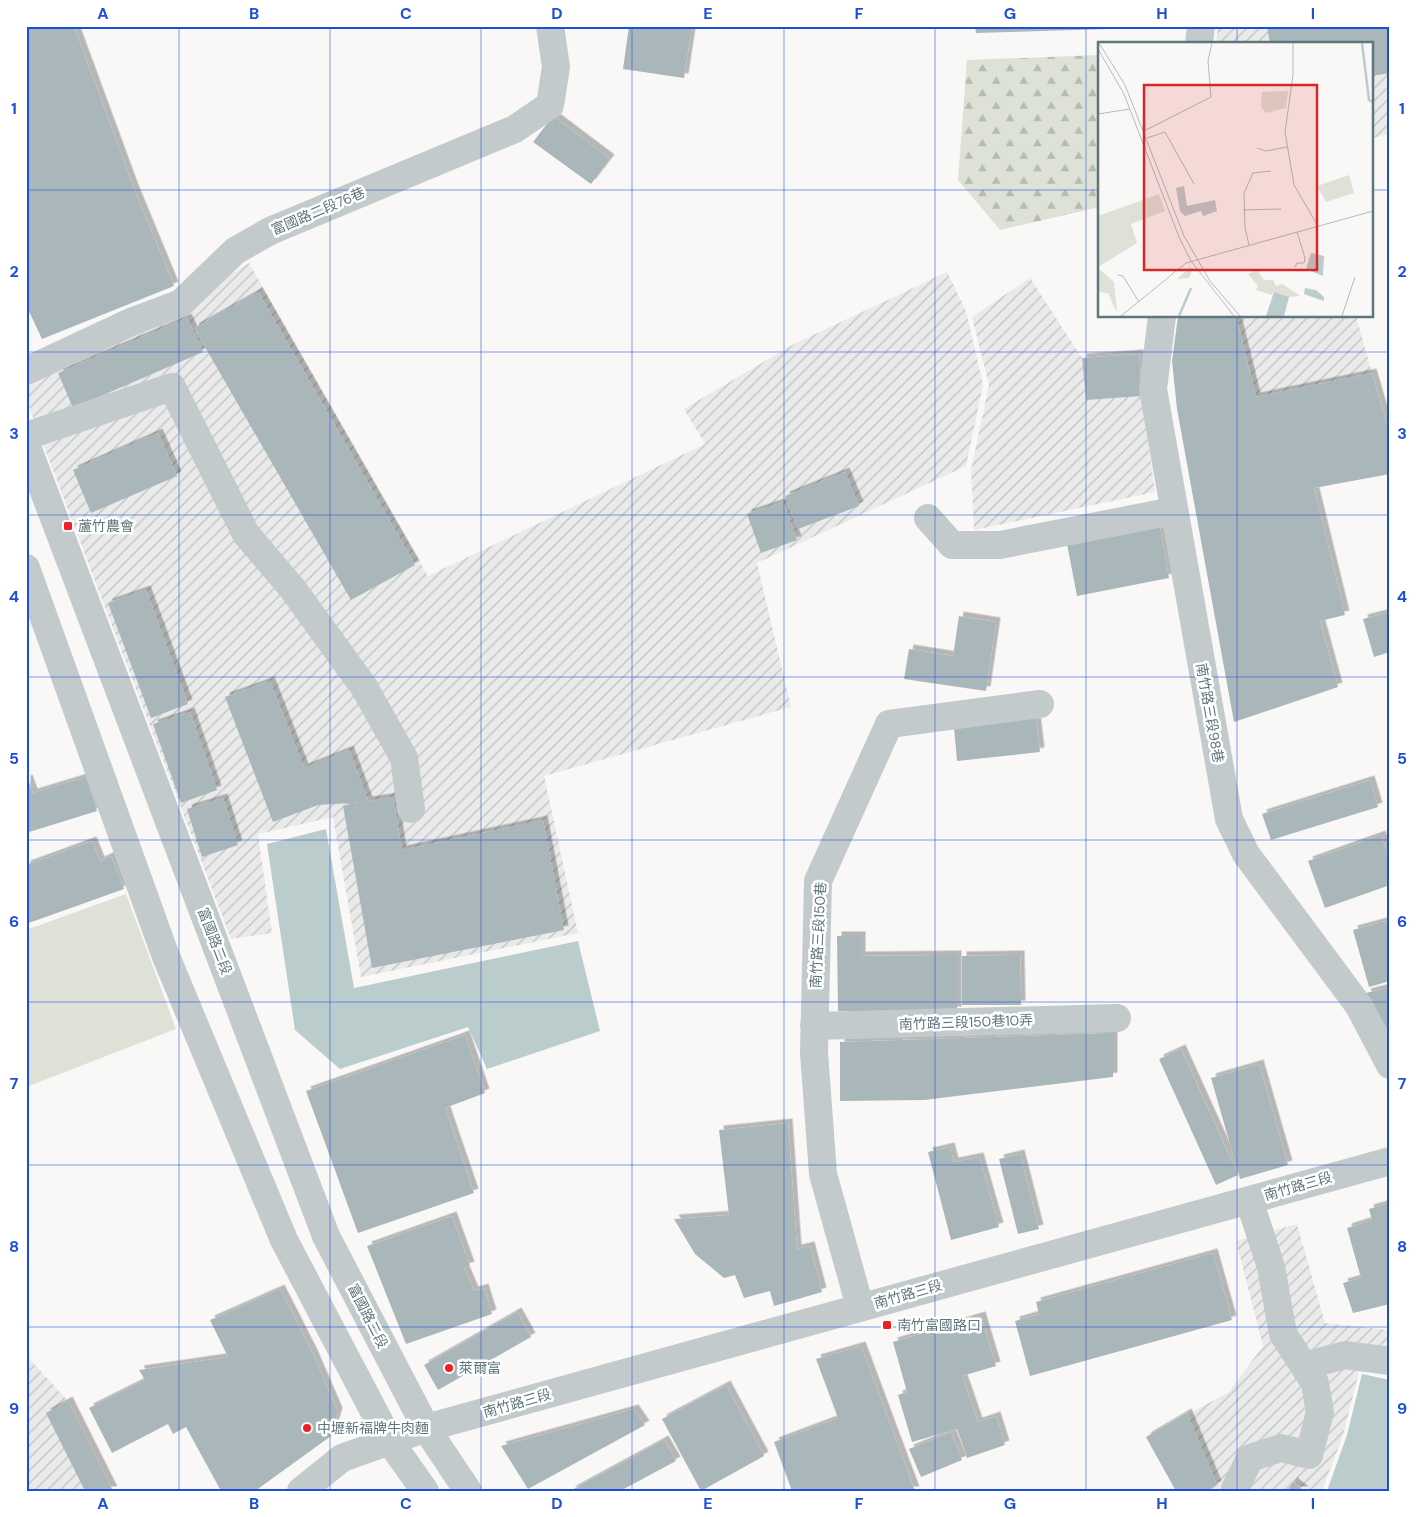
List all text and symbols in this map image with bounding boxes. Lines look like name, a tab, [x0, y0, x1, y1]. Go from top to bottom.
text: A	[97, 3, 109, 24]
text: B	[249, 3, 259, 24]
text: C	[400, 3, 412, 24]
text: D	[551, 3, 563, 24]
text: E	[703, 3, 713, 24]
text: F	[855, 3, 864, 24]
text: G	[1004, 3, 1016, 24]
text: H	[1156, 3, 1168, 24]
text: I	[1311, 3, 1315, 24]
inset map	[1098, 42, 1374, 318]
text: 1	[11, 98, 17, 119]
text: 1	[1399, 98, 1405, 119]
street label: 富國路二段76巷	[269, 183, 367, 239]
text: 2	[9, 261, 19, 282]
text: 2	[1397, 261, 1407, 282]
text: 3	[9, 423, 19, 444]
text: 3	[1397, 423, 1407, 444]
place label: 蘆竹農會	[78, 517, 134, 535]
marker: 蘆竹農會	[62, 520, 74, 532]
text: 4	[9, 586, 19, 607]
text: 4	[1397, 586, 1407, 607]
street label: 南竹路三段98巷	[1192, 662, 1228, 764]
text: 5	[9, 748, 19, 769]
text: 5	[1397, 748, 1407, 769]
street label: 南竹路三段150巷	[806, 881, 830, 989]
street label: 富國路二段	[194, 905, 236, 977]
text: 6	[9, 911, 19, 932]
text: 6	[1397, 911, 1407, 932]
street label: 南竹路三段150巷10弄	[899, 1011, 1033, 1033]
text: 7	[10, 1073, 19, 1094]
text: 7	[1398, 1073, 1407, 1094]
street label: 南竹路三段	[1262, 1168, 1334, 1204]
text: 8	[9, 1236, 19, 1257]
text: 8	[1397, 1236, 1407, 1257]
street label: 南竹路三段	[872, 1276, 944, 1312]
street label: 富國路二段	[344, 1281, 392, 1351]
place label: 南竹富國路口	[897, 1316, 981, 1334]
marker: 南竹富國路口	[881, 1319, 893, 1331]
place label: 萊爾富	[459, 1359, 501, 1377]
marker: 萊爾富	[443, 1362, 455, 1374]
street label: 南竹路三段	[481, 1385, 553, 1421]
text: 9	[9, 1398, 19, 1419]
text: 9	[1397, 1398, 1407, 1419]
place label: 中壢新福牌牛肉麵	[317, 1419, 429, 1437]
marker: 中壢新福牌牛肉麵	[301, 1422, 313, 1434]
text: A	[97, 1493, 109, 1514]
text: B	[249, 1493, 259, 1514]
text: C	[400, 1493, 412, 1514]
text: D	[551, 1493, 563, 1514]
text: E	[703, 1493, 713, 1514]
text: F	[855, 1493, 864, 1514]
text: G	[1004, 1493, 1016, 1514]
text: H	[1156, 1493, 1168, 1514]
text: I	[1311, 1493, 1315, 1514]

